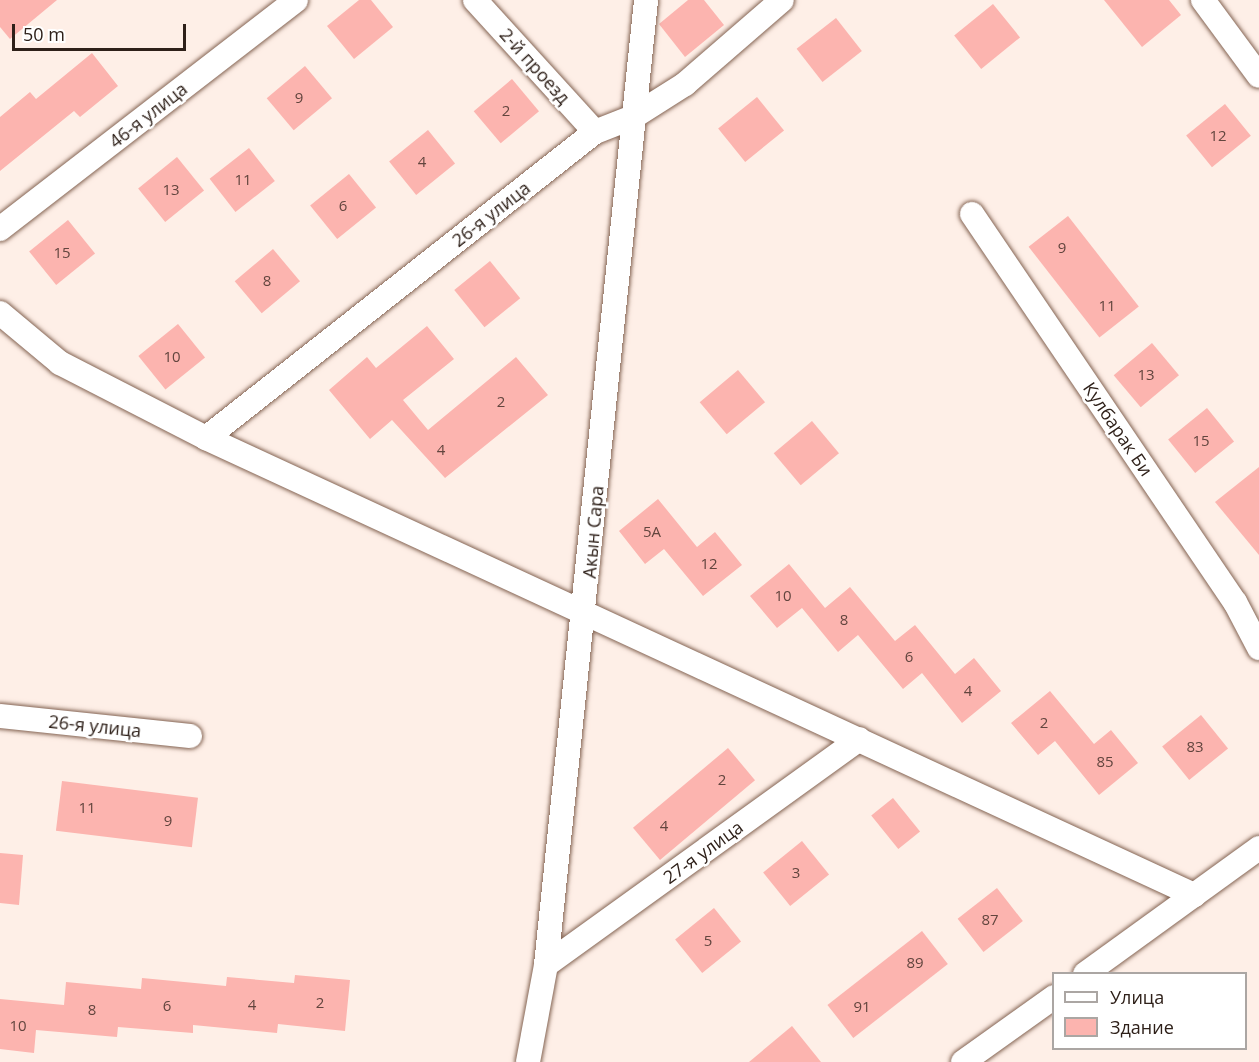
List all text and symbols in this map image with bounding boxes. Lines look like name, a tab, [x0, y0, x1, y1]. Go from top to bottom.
scale bar	[15, 12, 189, 50]
text: 50 m	[23, 22, 65, 46]
street label: 2-й проезд	[495, 24, 575, 108]
street label: 46-я улица	[105, 78, 191, 152]
house number: 9	[295, 89, 303, 107]
house number: 2	[502, 102, 510, 120]
house number: 12	[1209, 127, 1227, 145]
house number: 4	[418, 153, 426, 171]
house number: 11	[234, 171, 252, 189]
street label: 26-я улица	[448, 177, 534, 251]
house number: 13	[162, 181, 180, 199]
house number: 6	[339, 197, 347, 215]
house number: 9	[1058, 239, 1066, 257]
house number: 15	[53, 244, 71, 262]
house number: 8	[263, 272, 271, 290]
house number: 11	[1098, 297, 1116, 315]
house number: 10	[163, 348, 181, 366]
house number: 13	[1137, 366, 1155, 384]
street label: Кулбарак Би	[1079, 378, 1157, 480]
house number: 2	[497, 393, 505, 411]
house number: 15	[1192, 432, 1210, 450]
house number: 4	[437, 441, 445, 459]
street label: Акын Сара	[578, 485, 608, 579]
house number: 5А	[643, 523, 661, 541]
house number: 12	[700, 555, 718, 573]
house number: 10	[774, 587, 792, 605]
house number: 8	[840, 611, 848, 629]
house number: 6	[905, 648, 913, 666]
house number: 4	[964, 682, 972, 700]
street label: 26-я улица	[48, 710, 142, 742]
house number: 2	[1040, 714, 1048, 732]
house number: 83	[1186, 738, 1204, 756]
house number: 85	[1096, 753, 1114, 771]
house number: 2	[718, 771, 726, 789]
house number: 11	[78, 799, 96, 817]
house number: 9	[164, 812, 172, 830]
street label: 27-я улица	[659, 816, 747, 888]
house number: 4	[660, 817, 668, 835]
house number: 3	[792, 864, 800, 882]
house number: 87	[981, 911, 999, 929]
house number: 5	[704, 932, 712, 950]
house number: 89	[906, 954, 924, 972]
legend	[1052, 972, 1247, 1050]
text: Улица	[1110, 985, 1164, 1009]
house number: 2	[316, 994, 324, 1012]
house number: 4	[248, 996, 256, 1014]
house number: 6	[163, 997, 171, 1015]
house number: 91	[853, 998, 871, 1016]
house number: 8	[88, 1001, 96, 1019]
text: Здание	[1110, 1015, 1174, 1039]
house number: 10	[9, 1017, 27, 1035]

